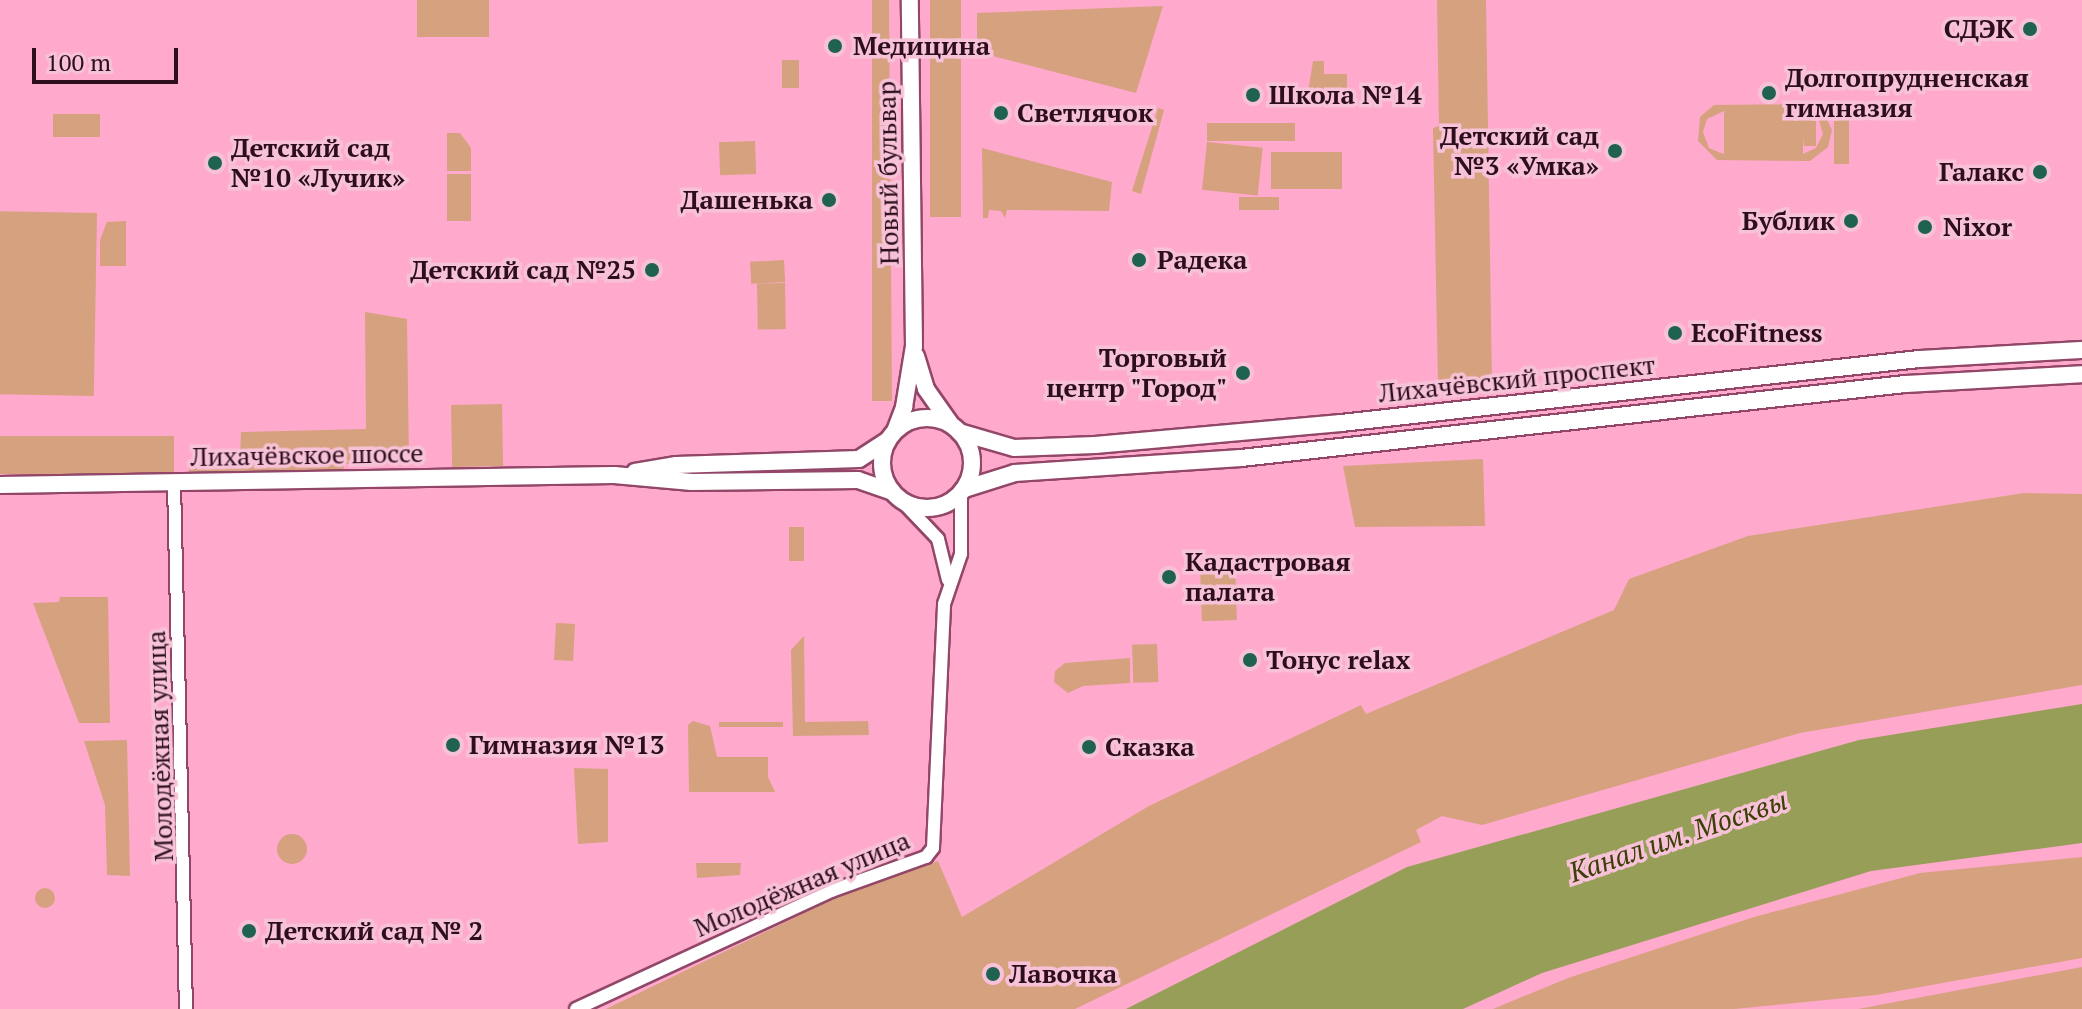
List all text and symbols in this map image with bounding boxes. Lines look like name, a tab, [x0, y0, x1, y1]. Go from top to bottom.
place label: СДЭК	[1944, 13, 2014, 45]
marker: СДЭК	[2021, 20, 2039, 38]
place label: Медицина	[853, 30, 990, 62]
scale bar	[36, 32, 182, 82]
marker: Медицина	[824, 35, 846, 57]
text: 100 m	[46, 46, 111, 78]
place label: Долгопрудненская гимназия	[1785, 62, 2029, 124]
place label: Школа №14	[1269, 79, 1422, 111]
street label: Новый бульвар	[871, 81, 905, 265]
marker: Долгопрудненская гимназия	[1760, 84, 1778, 102]
marker: Школа №14	[1244, 86, 1262, 104]
place label: Светлячок	[1017, 97, 1153, 129]
marker: Светлячок	[992, 104, 1010, 122]
place label: Детский сад №3 «Умка»	[1440, 120, 1599, 182]
place label: Детский сад №10 «Лучик»	[231, 132, 405, 194]
marker: Детский сад №3 «Умка»	[1606, 142, 1624, 160]
marker: Детский сад №10 «Лучик»	[206, 154, 224, 172]
place label: Галакс	[1939, 156, 2024, 188]
marker: Галакс	[2031, 163, 2049, 181]
place label: Дашенька	[681, 184, 813, 216]
marker: Дашенька	[820, 191, 838, 209]
place label: Бублик	[1742, 205, 1835, 237]
place label: Nixor	[1943, 211, 2012, 243]
marker: Бублик	[1842, 212, 1860, 230]
marker: Nixor	[1914, 216, 1936, 238]
place label: Радека	[1157, 244, 1248, 276]
marker: Радека	[1128, 249, 1150, 271]
place label: Детский сад №25	[410, 254, 636, 286]
marker: Детский сад №25	[643, 261, 661, 279]
place label: EcoFitness	[1691, 317, 1823, 349]
marker: EcoFitness	[1666, 324, 1684, 342]
place label: Торговый центр "Город"	[1045, 342, 1227, 404]
street label: Лихачёвский проспект	[1377, 349, 1657, 409]
marker: Торговый центр "Город"	[1234, 364, 1252, 382]
street label: Лихачёвское шоссе	[190, 437, 424, 473]
place label: Кадастровая палата	[1185, 546, 1351, 608]
marker: Кадастровая палата	[1160, 568, 1178, 586]
street label: Молодёжная улица	[140, 630, 180, 862]
place label: Тонус relax	[1266, 644, 1410, 676]
marker: Тонус relax	[1241, 651, 1259, 669]
place label: Гимназия №13	[469, 729, 665, 761]
place label: Сказка	[1105, 731, 1195, 763]
marker: Гимназия №13	[444, 736, 462, 754]
marker: Сказка	[1080, 738, 1098, 756]
water label: Канал им. Москвы	[1564, 783, 1792, 889]
street label: Молодёжная улица	[689, 824, 915, 944]
place label: Детский сад № 2	[265, 915, 483, 947]
marker: Детский сад № 2	[240, 922, 258, 940]
place label: Лавочка	[1009, 958, 1117, 990]
marker: Лавочка	[984, 965, 1002, 983]

